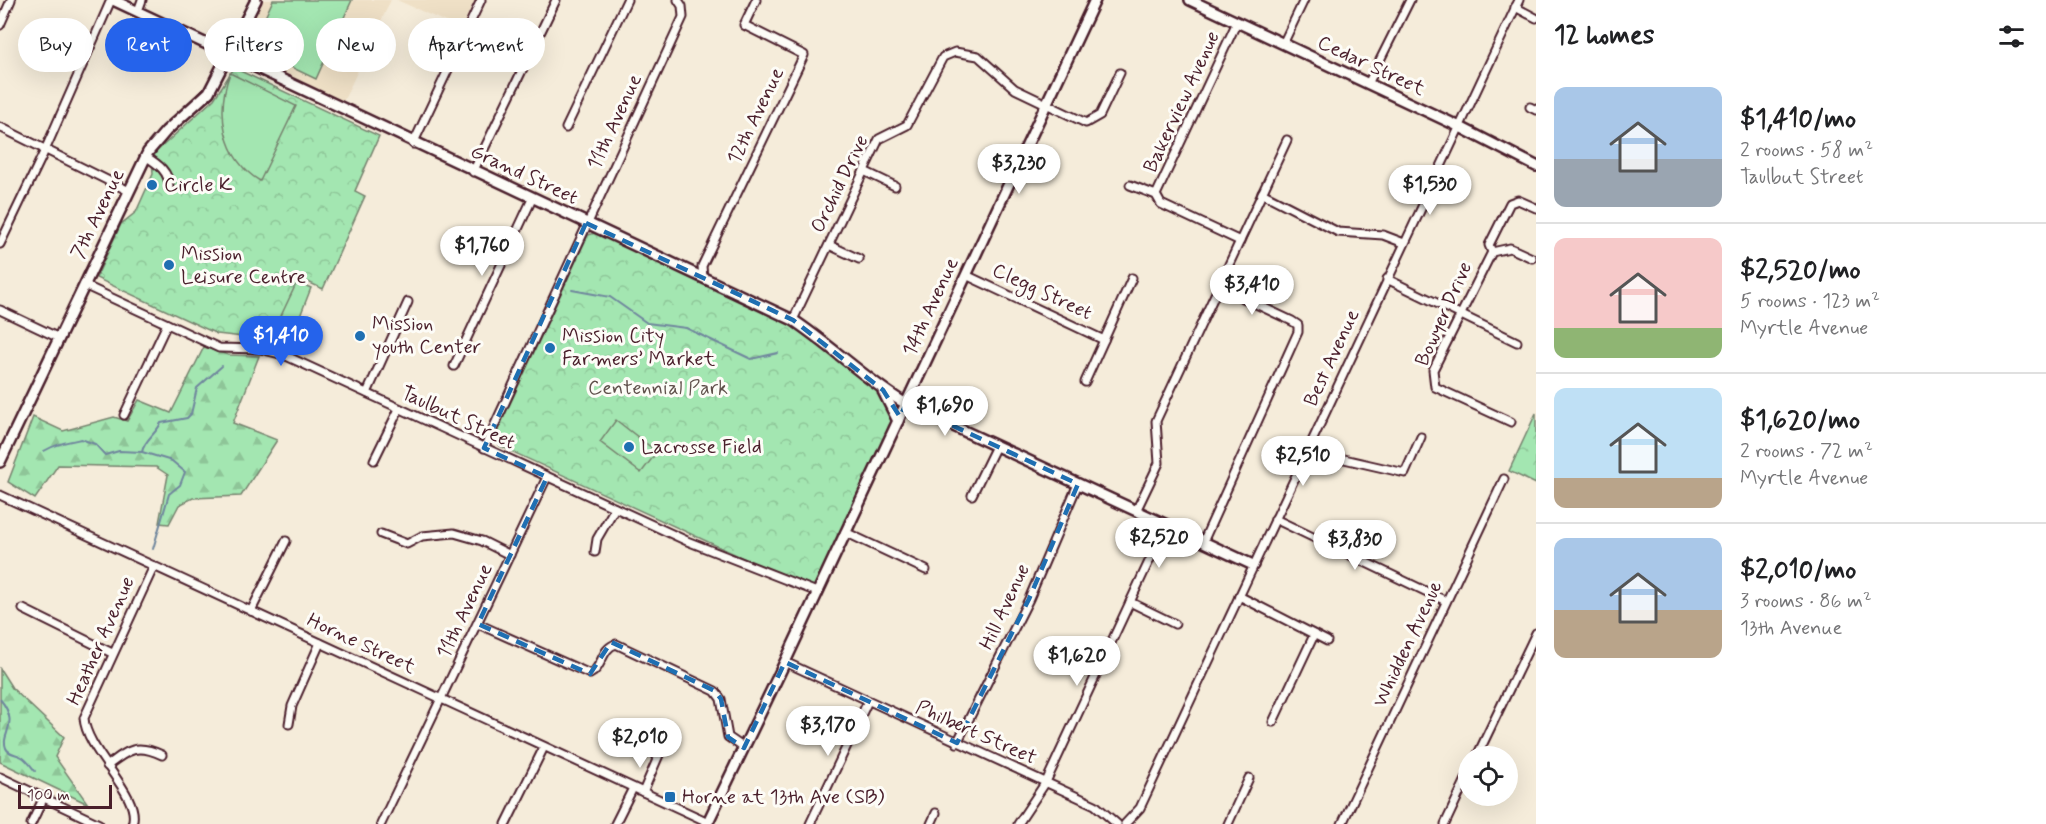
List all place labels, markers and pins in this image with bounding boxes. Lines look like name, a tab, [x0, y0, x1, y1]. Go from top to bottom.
pin: $3,230	[970, 144, 1068, 195]
pin: $1,530	[1381, 165, 1479, 216]
place label: Circle K	[164, 172, 233, 199]
marker: Circle K	[145, 178, 159, 192]
pin: $1,760	[433, 226, 531, 277]
place label: Mission Leisure Centre	[181, 241, 306, 291]
marker: Mission Leisure Centre	[162, 258, 176, 272]
pin: $3,410	[1203, 265, 1301, 316]
place label: Mission youth Center	[372, 311, 481, 361]
pin: $1,410	[232, 316, 330, 367]
place label: Mission City Farmers’ Market	[562, 323, 716, 373]
marker: Mission youth Center	[353, 329, 367, 343]
marker: Mission City Farmers’ Market	[543, 341, 557, 355]
pin: $1,690	[896, 386, 994, 437]
place label: Lacrosse Field	[641, 434, 762, 461]
pin: $2,510	[1254, 436, 1352, 487]
marker: Lacrosse Field	[622, 440, 636, 454]
pin: $2,520	[1110, 518, 1208, 569]
pin: $3,830	[1306, 520, 1404, 571]
pin: $1,620	[1028, 636, 1126, 687]
pin: $3,170	[779, 706, 877, 757]
pin: $2,010	[591, 718, 689, 769]
place label: Horne at 13th Ave (SB)	[682, 784, 884, 811]
marker: Horne at 13th Ave (SB)	[663, 790, 677, 804]

